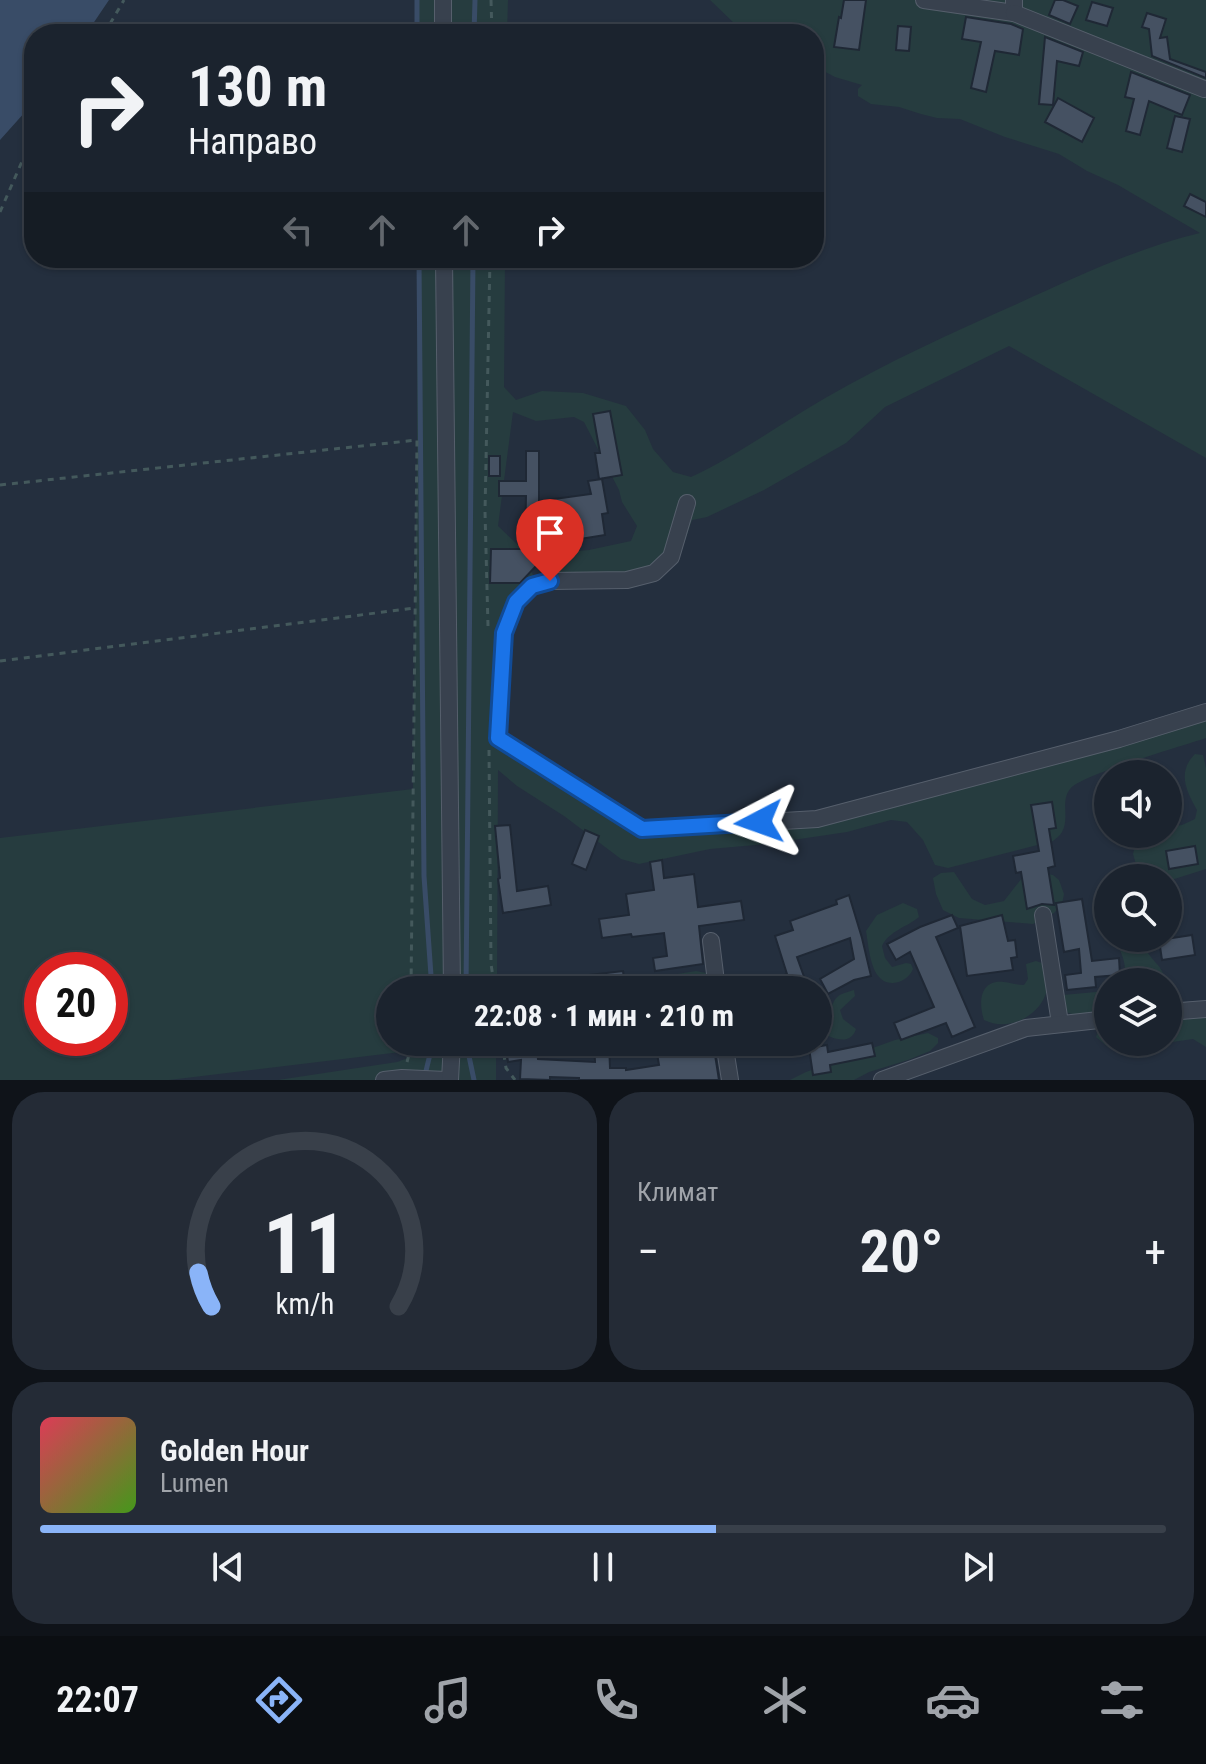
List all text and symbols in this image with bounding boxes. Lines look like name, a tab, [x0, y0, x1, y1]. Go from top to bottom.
text: 130 m	[188, 54, 327, 120]
icon: right	[56, 56, 160, 160]
text: Направо	[188, 121, 317, 163]
icon: left	[276, 208, 320, 252]
icon: ahead	[360, 208, 404, 252]
icon: ahead	[444, 208, 488, 252]
icon: right	[528, 208, 572, 252]
pin	[516, 499, 584, 581]
icon: arrive	[528, 511, 572, 555]
map controls	[1094, 760, 1182, 1056]
button: sound	[1094, 760, 1182, 848]
position arrow	[717, 780, 801, 864]
button: search	[1094, 864, 1182, 952]
speed limit sign: 20	[24, 952, 128, 1056]
button: layers	[1094, 968, 1182, 1056]
text: 22:08 · 1 мин · 210 m	[474, 998, 734, 1033]
text: Климат	[637, 1177, 718, 1207]
text: 11	[262, 1196, 347, 1293]
text: 20°	[860, 1216, 944, 1287]
text: −	[637, 1226, 659, 1278]
text: +	[1144, 1226, 1166, 1278]
text: km/h	[275, 1287, 334, 1321]
text: Golden Hour	[160, 1433, 309, 1468]
text: Lumen	[160, 1468, 229, 1498]
icon: previous	[206, 1545, 250, 1589]
icon: pause	[581, 1545, 625, 1589]
icon: next	[956, 1545, 1000, 1589]
icon: directions	[251, 1672, 307, 1728]
icon: music	[420, 1672, 476, 1728]
icon: phone	[588, 1672, 644, 1728]
icon: climate	[757, 1672, 813, 1728]
icon: car	[925, 1672, 981, 1728]
icon: filters	[1094, 1672, 1150, 1728]
text: 22:07	[56, 1679, 139, 1721]

